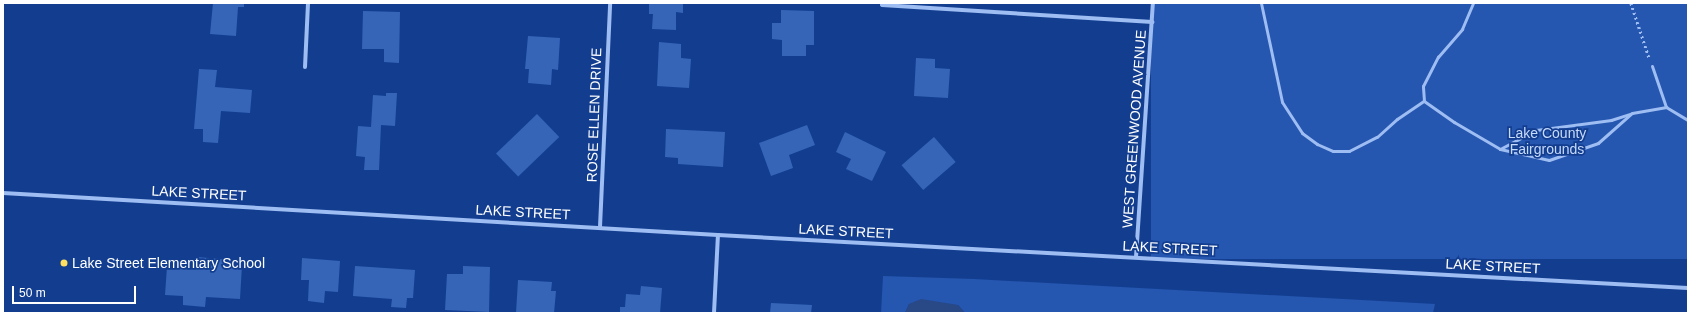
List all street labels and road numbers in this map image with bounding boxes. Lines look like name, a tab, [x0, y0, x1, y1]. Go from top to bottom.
street label: WEST GREENWOOD AVENUE	[1119, 29, 1149, 229]
street label: ROSE ELLEN DRIVE	[583, 47, 605, 183]
street label: LAKE STREET	[151, 182, 247, 204]
street label: LAKE STREET	[475, 201, 571, 223]
street label: LAKE STREET	[798, 220, 894, 242]
street label: LAKE STREET	[1122, 237, 1218, 259]
street label: LAKE STREET	[1445, 255, 1541, 277]

